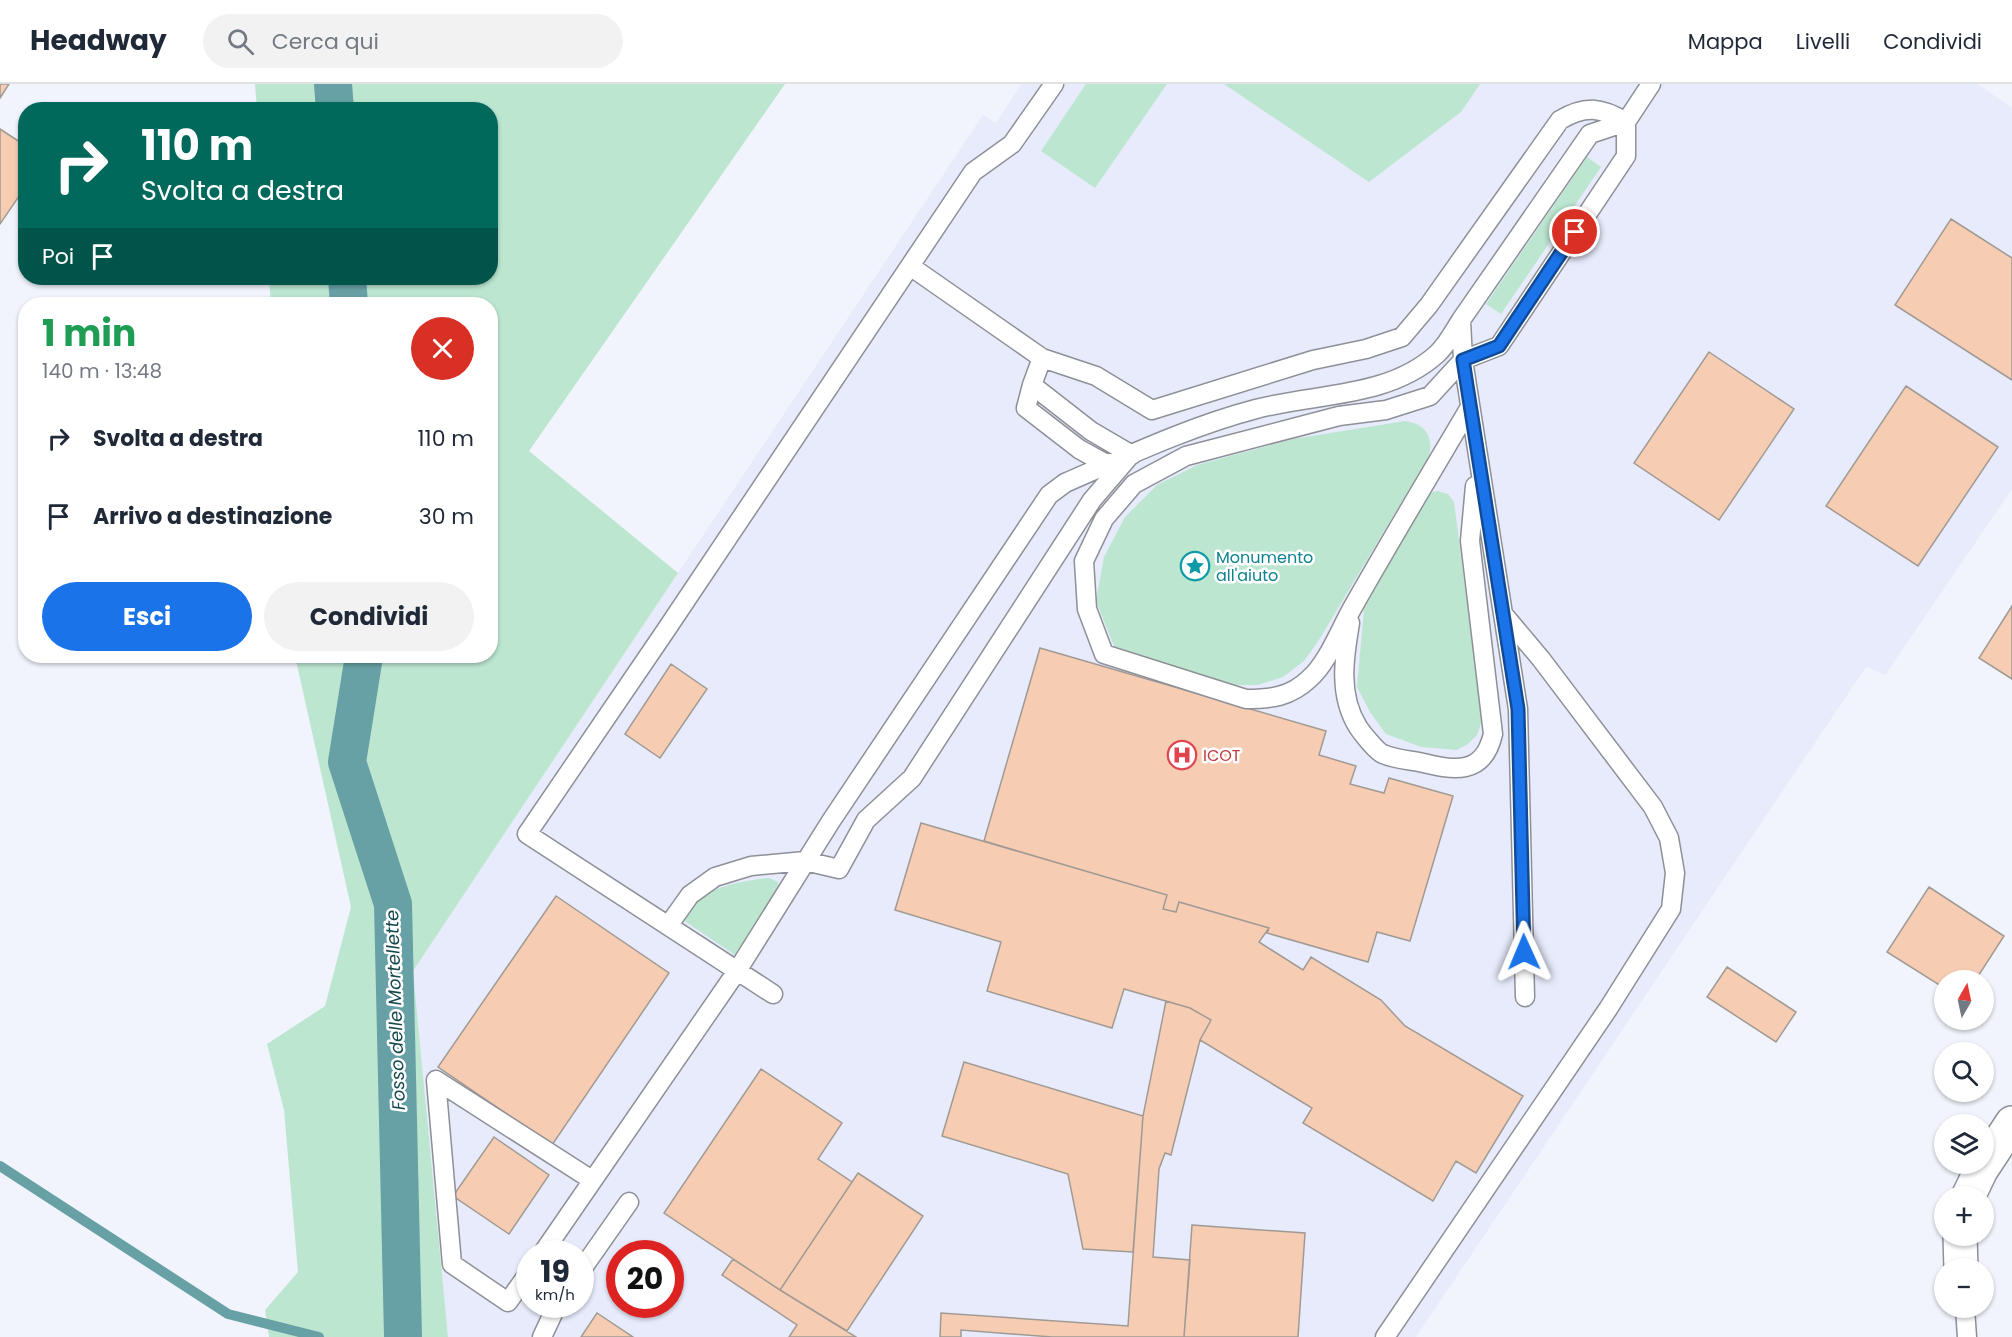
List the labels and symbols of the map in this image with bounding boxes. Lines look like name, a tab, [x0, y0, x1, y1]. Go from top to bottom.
pin	[1549, 206, 1600, 257]
place label: Monumento all'aiuto	[1216, 546, 1313, 587]
place icon: Monumento all'aiuto	[1179, 550, 1211, 582]
hospital icon: ICOT	[1166, 739, 1198, 771]
place label: ICOT	[1203, 744, 1241, 767]
water label: Fosso delle Mortellette	[379, 909, 411, 1111]
position arrow	[1492, 920, 1556, 984]
north arrow	[1934, 970, 1994, 1030]
speed limit sign: 20	[606, 1240, 684, 1318]

